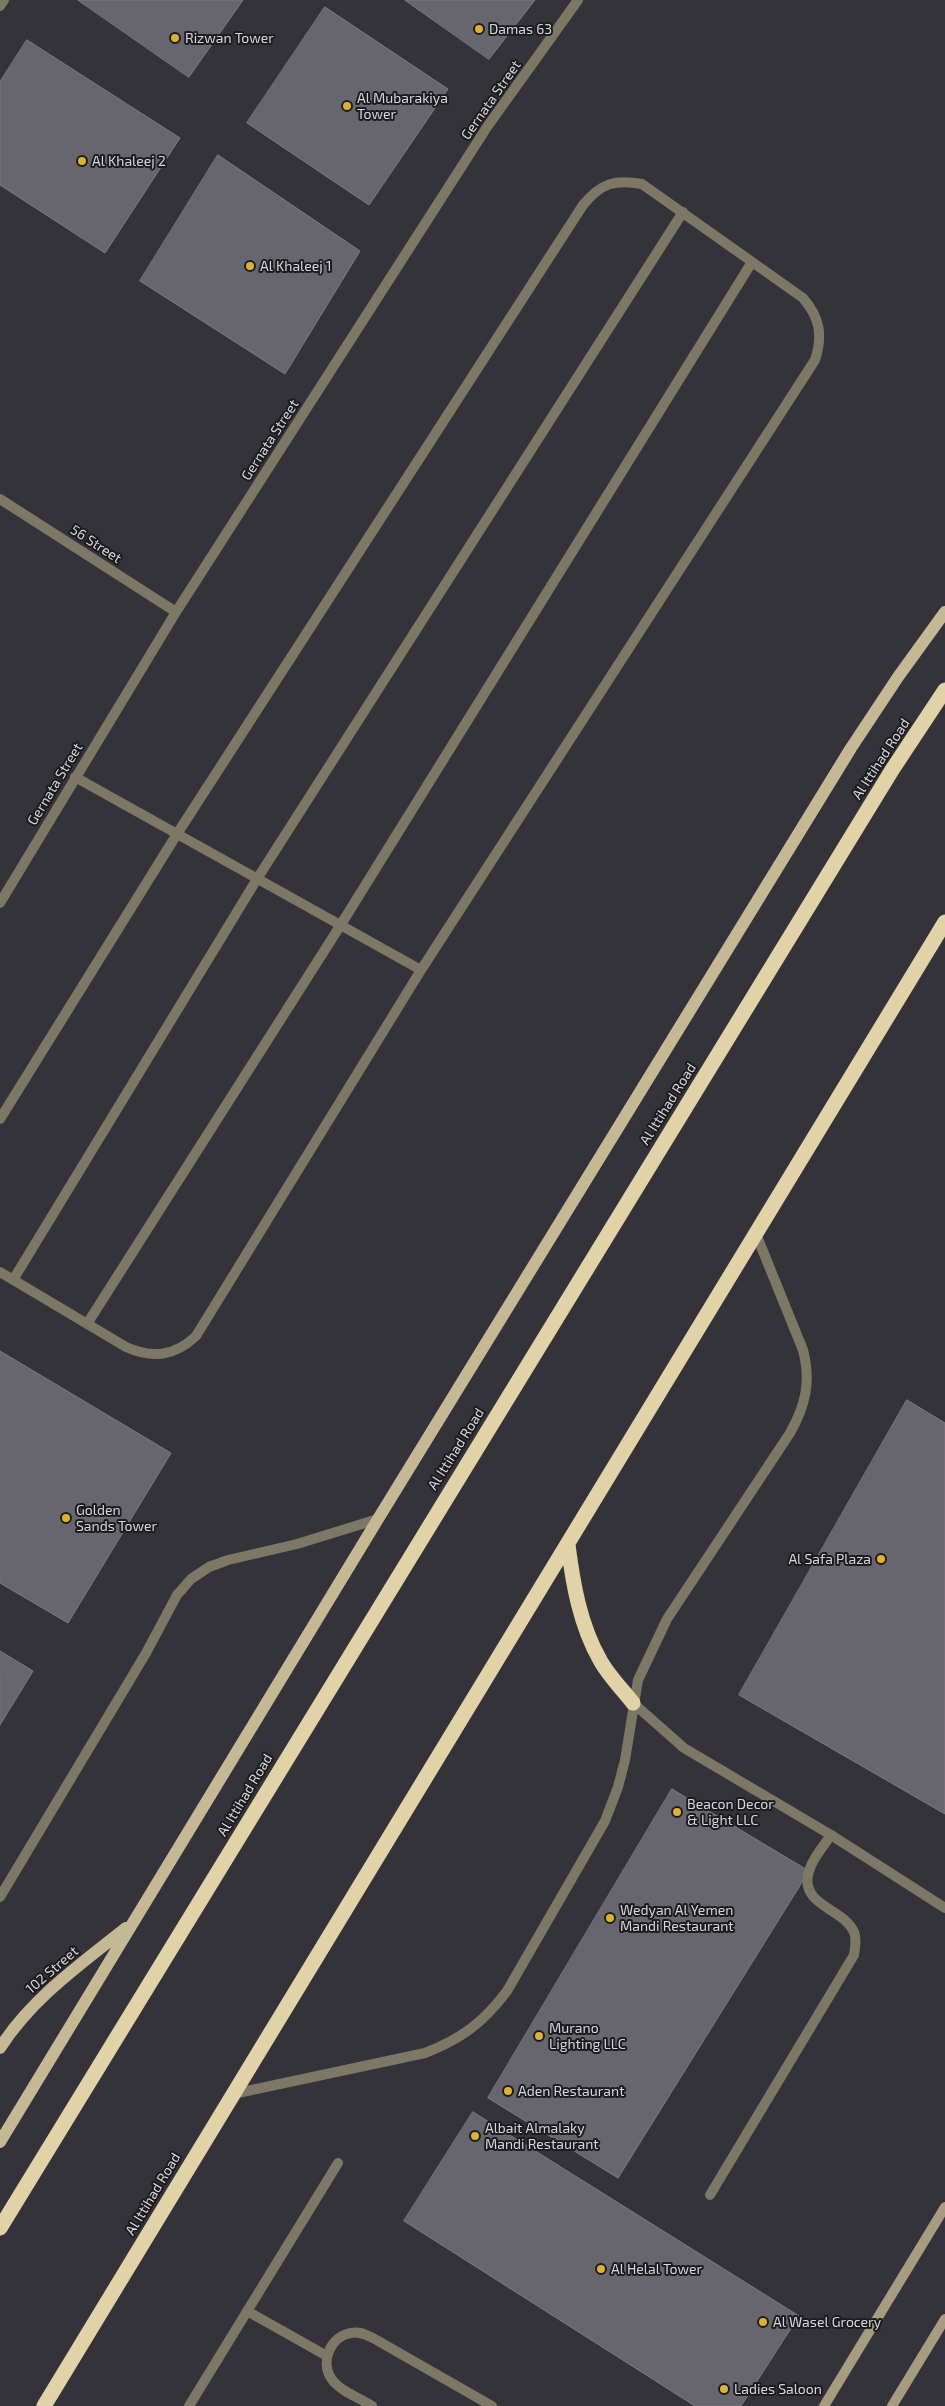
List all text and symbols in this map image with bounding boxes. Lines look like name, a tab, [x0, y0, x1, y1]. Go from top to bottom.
place label: Damas 63	[489, 21, 552, 37]
marker: Damas 63	[473, 23, 485, 35]
place label: Rizwan Tower	[185, 30, 274, 46]
marker: Rizwan Tower	[169, 32, 181, 44]
street label: Gernata Street	[458, 57, 524, 143]
place label: Al Mubarakiya Tower	[357, 90, 448, 122]
marker: Al Mubarakiya Tower	[341, 100, 353, 112]
place label: Al Khaleej 2	[92, 153, 166, 169]
marker: Al Khaleej 2	[76, 155, 88, 167]
place label: Al Khaleej 1	[260, 258, 331, 274]
marker: Al Khaleej 1	[244, 260, 256, 272]
street label: Gernata Street	[238, 397, 302, 483]
street label: 56 Street	[67, 521, 125, 567]
street label: Al Ittihad Road	[849, 715, 913, 803]
street label: Gernata Street	[24, 740, 86, 828]
street label: Al Ittihad Road	[636, 1060, 700, 1148]
street label: Al Ittihad Road	[424, 1405, 488, 1493]
place label: Golden Sands Tower	[76, 1502, 157, 1534]
marker: Golden Sands Tower	[60, 1512, 72, 1524]
place label: Al Safa Plaza	[788, 1551, 871, 1567]
marker: Al Safa Plaza	[875, 1553, 887, 1565]
street label: Al Ittihad Road	[214, 1751, 276, 1839]
place label: Beacon Decor & Light LLC	[687, 1796, 774, 1828]
marker: Beacon Decor & Light LLC	[671, 1806, 683, 1818]
place label: Wedyan Al Yemen Mandi Restaurant	[620, 1902, 734, 1934]
marker: Wedyan Al Yemen Mandi Restaurant	[604, 1912, 616, 1924]
street label: 102 Street	[22, 1943, 82, 1997]
place label: Murano Lighting LLC	[549, 2020, 626, 2052]
marker: Murano Lighting LLC	[533, 2030, 545, 2042]
place label: Aden Restaurant	[518, 2083, 624, 2099]
marker: Aden Restaurant	[502, 2085, 514, 2097]
place label: Albait Almalaky Mandi Restaurant	[485, 2120, 599, 2152]
marker: Albait Almalaky Mandi Restaurant	[469, 2130, 481, 2142]
street label: Al Ittihad Road	[122, 2150, 184, 2238]
place label: Al Helal Tower	[611, 2261, 702, 2277]
marker: Al Helal Tower	[595, 2263, 607, 2275]
place label: Al Wasel Grocery	[773, 2314, 881, 2330]
marker: Al Wasel Grocery	[757, 2316, 769, 2328]
place label: Ladies Saloon	[734, 2381, 822, 2397]
marker: Ladies Saloon	[718, 2383, 730, 2395]

